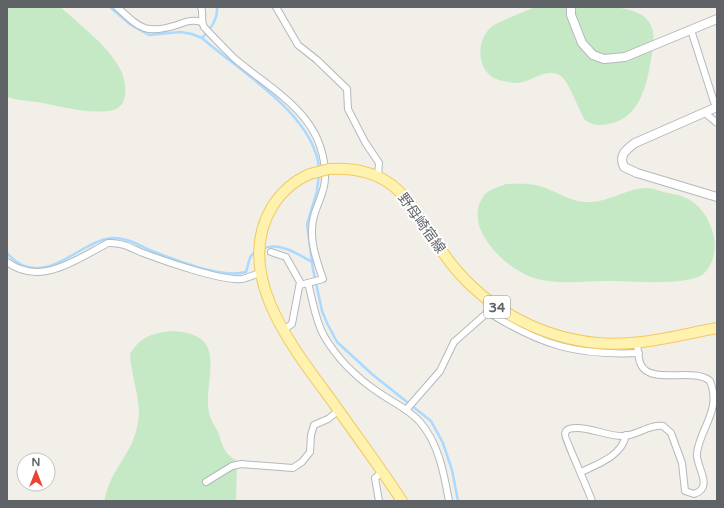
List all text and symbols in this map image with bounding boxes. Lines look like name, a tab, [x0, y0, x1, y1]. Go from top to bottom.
street label: 野母崎宿線	[394, 190, 449, 257]
road number: 34	[484, 296, 510, 318]
north arrow	[16, 452, 56, 492]
text: N	[32, 456, 40, 469]

